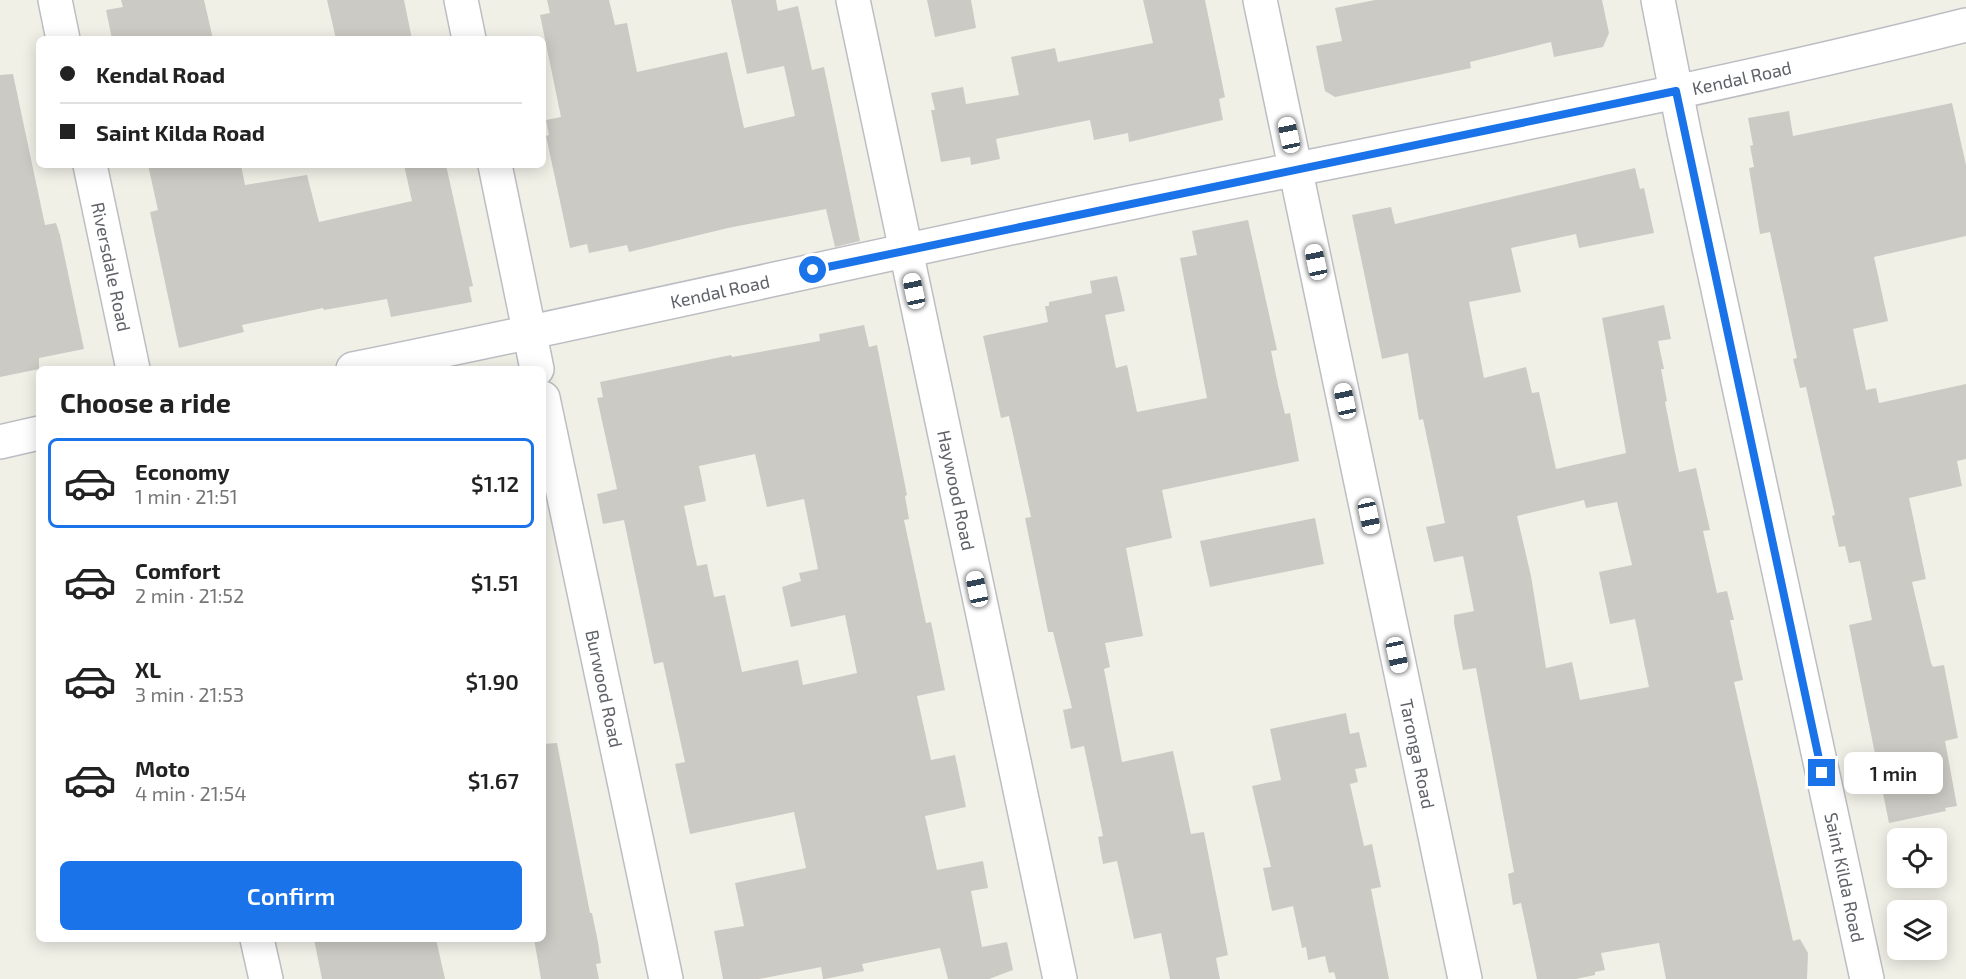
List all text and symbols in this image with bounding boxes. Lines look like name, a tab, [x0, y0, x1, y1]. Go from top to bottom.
street label: Kendal Road	[1690, 56, 1794, 99]
text: Kendal Road	[96, 61, 225, 87]
car	[1276, 116, 1302, 154]
text: Saint Kilda Road	[96, 119, 265, 145]
street label: Riversdale Road	[87, 200, 136, 334]
car	[1303, 243, 1329, 281]
route start	[799, 256, 826, 283]
street label: Kendal Road	[668, 270, 772, 313]
car	[901, 272, 927, 310]
car	[1332, 382, 1358, 420]
text: Choose a ride	[60, 386, 231, 418]
street label: Haywood Road	[933, 428, 980, 552]
icon: car	[63, 456, 117, 510]
text: Economy	[135, 458, 230, 484]
text: $1.12	[471, 470, 519, 496]
text: 1 min · 21:51	[135, 484, 238, 508]
car	[1356, 497, 1382, 535]
icon: car	[63, 555, 117, 609]
text: Comfort	[135, 557, 220, 583]
text: $1.51	[471, 569, 519, 595]
car	[964, 570, 990, 608]
text: 2 min · 21:52	[135, 583, 244, 607]
street label: Burwood Road	[581, 628, 628, 749]
car	[1384, 636, 1410, 674]
icon: car	[63, 654, 117, 708]
text: XL	[135, 656, 161, 682]
text: $1.90	[466, 668, 519, 694]
text: 3 min · 21:53	[135, 682, 244, 706]
street label: Taronga Road	[1396, 697, 1440, 811]
callout: 1 min	[1843, 752, 1942, 794]
icon: car	[63, 753, 117, 807]
text: Moto	[135, 755, 190, 781]
route end	[1808, 759, 1835, 786]
text: 1 min	[1870, 761, 1917, 785]
text: $1.67	[468, 767, 519, 793]
text: 4 min · 21:54	[135, 781, 246, 805]
street label: Saint Kilda Road	[1820, 810, 1870, 944]
map controls	[1887, 828, 1947, 960]
button: locate	[1887, 828, 1947, 888]
button: Confirm	[60, 861, 522, 930]
button: layers	[1887, 900, 1947, 960]

